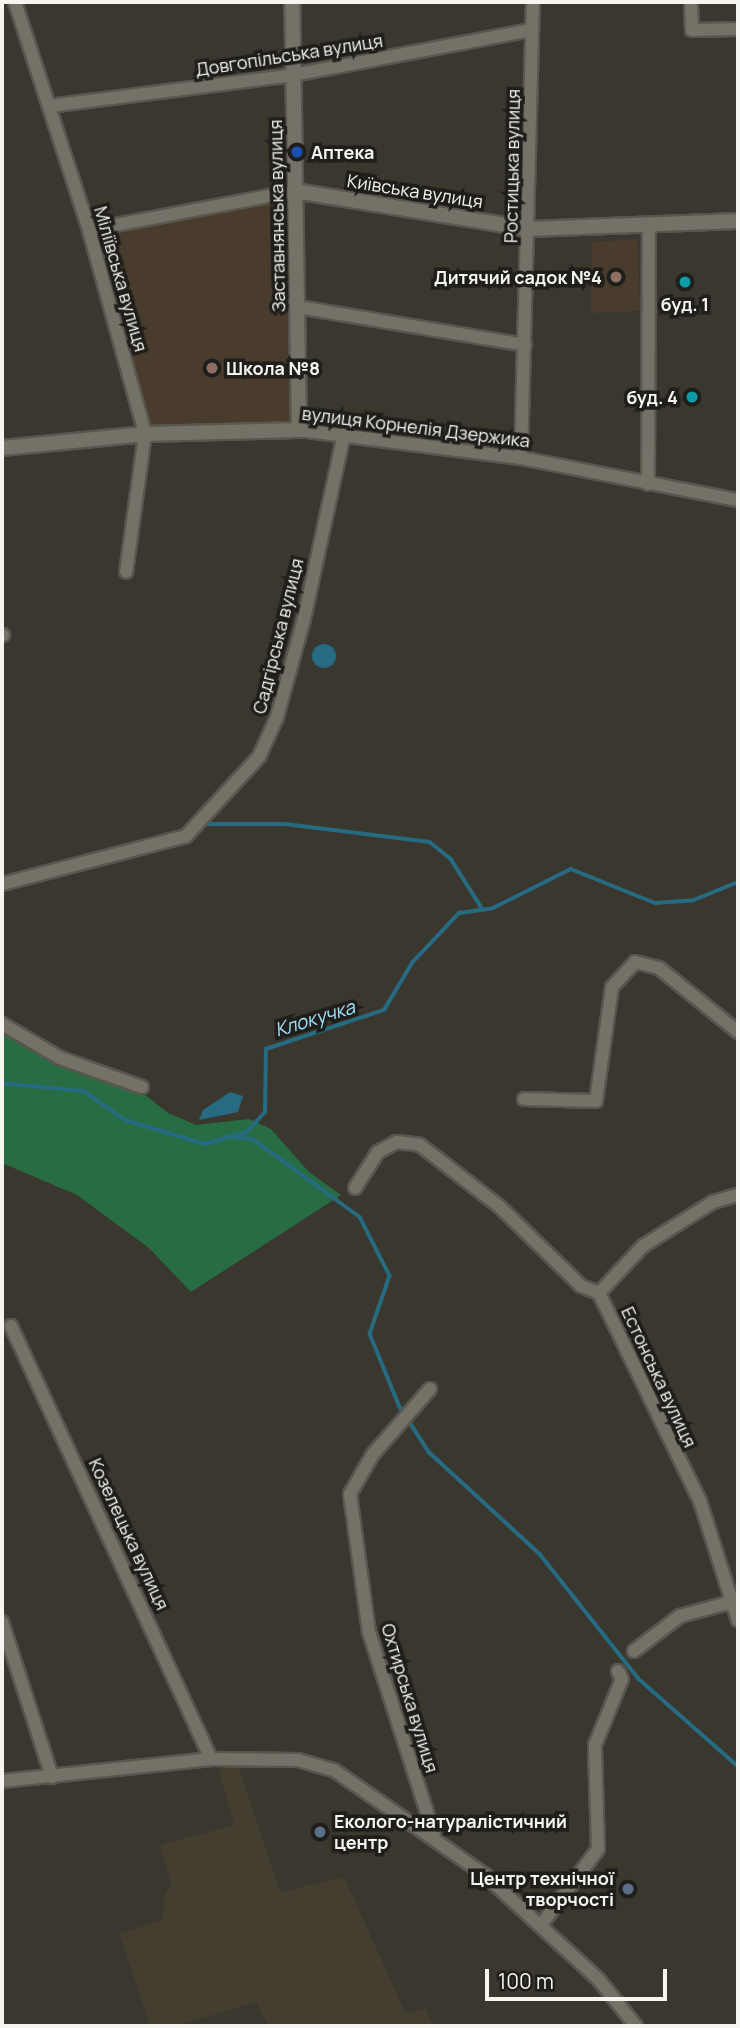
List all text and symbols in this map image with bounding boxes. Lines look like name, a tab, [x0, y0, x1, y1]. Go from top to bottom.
street label: Довгопільська вулиця	[194, 30, 384, 80]
street label: Ростицька вулиця	[500, 89, 524, 243]
street label: Заставнянська вулиця	[265, 120, 289, 312]
place label: Аптека	[311, 141, 374, 163]
marker: Аптека	[289, 144, 305, 160]
street label: Київська вулиця	[345, 170, 485, 212]
street label: Міліївська вулиця	[90, 204, 152, 354]
place label: Дитячий садок №4	[434, 266, 602, 288]
marker: Дитячий садок №4	[608, 269, 624, 285]
marker: буд. 1	[677, 274, 693, 290]
place label: буд. 1	[661, 293, 709, 315]
place label: Школа №8	[226, 357, 320, 379]
marker: Школа №8	[204, 360, 220, 376]
place label: буд. 4	[626, 386, 678, 408]
marker: буд. 4	[684, 389, 700, 405]
street label: вулиця Корнелія Дзержика	[301, 402, 531, 452]
street label: Садгірська вулиця	[248, 556, 308, 716]
water label: Клокучка	[272, 996, 358, 1042]
street label: Естонська вулиця	[617, 1303, 701, 1451]
street label: Козелецька вулиця	[84, 1455, 174, 1613]
street label: Охтирська вулиця	[377, 1621, 443, 1775]
place label: Еколого-натуралістичний центр	[334, 1811, 567, 1854]
marker: Еколого-натуралістичний центр	[312, 1824, 328, 1840]
place label: Центр технічної творчості	[470, 1868, 614, 1910]
marker: Центр технічної творчості	[620, 1881, 636, 1897]
scale bar	[488, 1954, 670, 1998]
text: 100 m	[498, 1967, 554, 1995]

